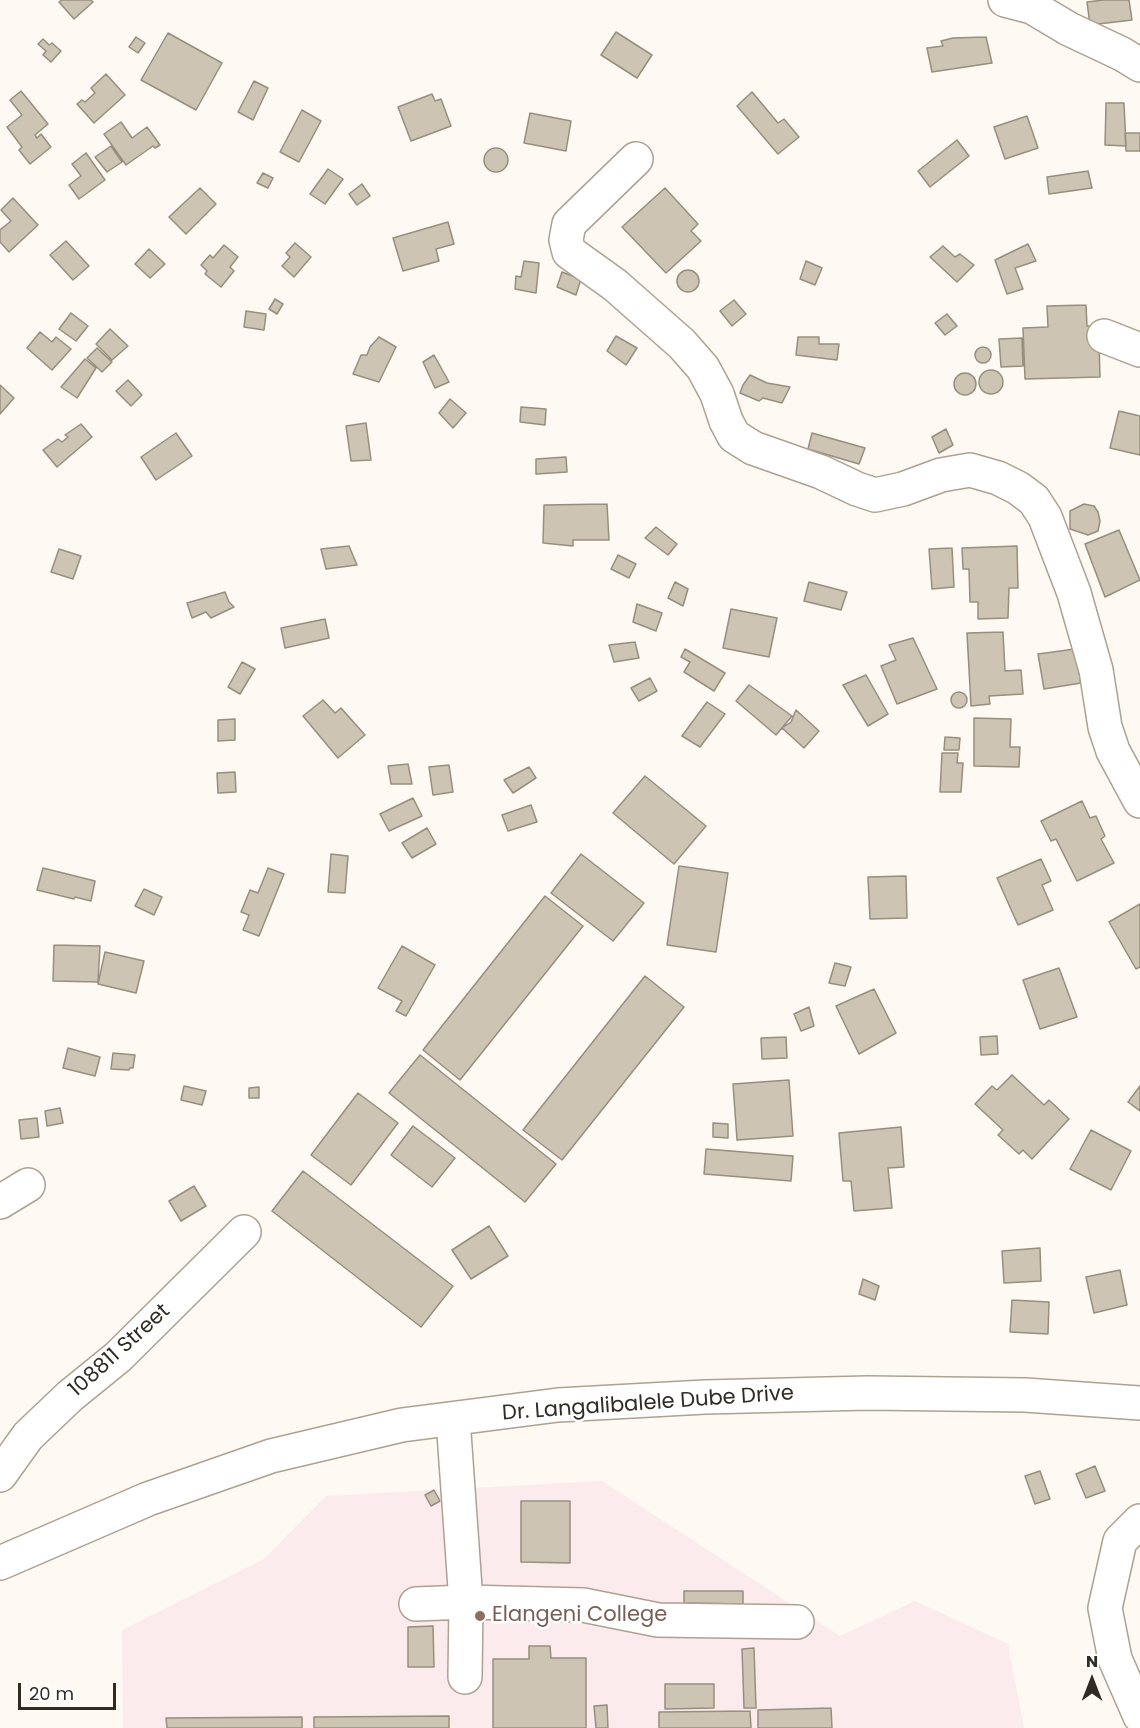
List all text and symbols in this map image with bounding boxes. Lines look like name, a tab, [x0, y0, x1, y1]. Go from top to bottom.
street label: 108811 Street	[64, 1299, 176, 1403]
street label: Dr. Langalibalele Dube Drive	[501, 1381, 795, 1427]
place label: Elangeni College	[492, 1603, 667, 1629]
marker: Elangeni College	[473, 1609, 487, 1623]
north arrow	[1062, 1650, 1122, 1710]
text: N	[1086, 1650, 1098, 1673]
scale bar	[21, 1671, 118, 1709]
text: 20 m	[29, 1681, 74, 1706]

